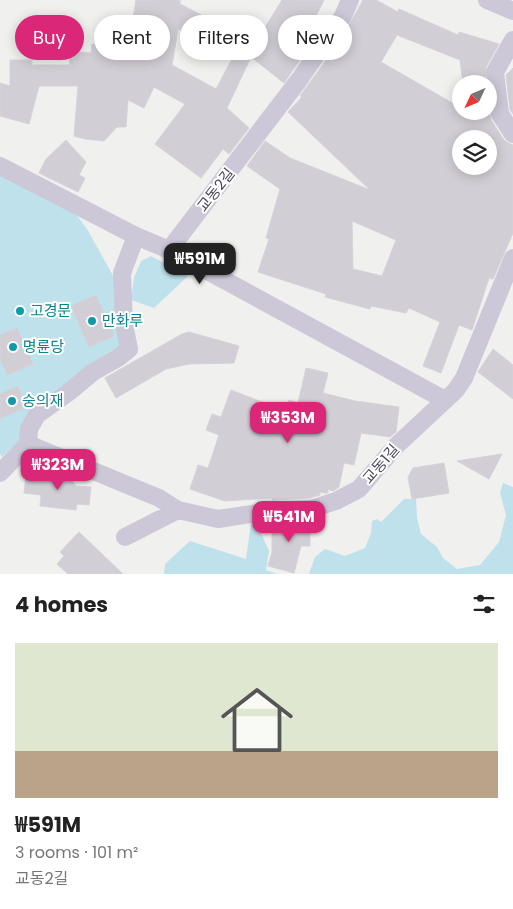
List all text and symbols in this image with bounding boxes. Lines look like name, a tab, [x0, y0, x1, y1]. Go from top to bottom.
chip: Buy	[15, 15, 84, 60]
chip: Rent	[94, 15, 170, 60]
chip: Filters	[180, 15, 268, 60]
chip: New	[278, 15, 352, 60]
north arrow	[452, 75, 498, 120]
map controls	[452, 75, 497, 175]
button: layers	[452, 130, 497, 175]
street label: 교동2길	[192, 164, 239, 216]
pin: ₩591M	[165, 242, 235, 285]
text: ₩591M	[175, 247, 225, 270]
place label: 고경문	[30, 300, 71, 321]
marker: 고경문	[14, 305, 26, 317]
place label: 만화루	[102, 310, 143, 331]
marker: 만화루	[86, 315, 98, 327]
place label: 명륜당	[23, 336, 65, 357]
marker: 명륜당	[7, 341, 19, 353]
place label: 숭의재	[22, 390, 63, 411]
marker: 숭의재	[6, 395, 18, 407]
pin: ₩353M	[253, 402, 323, 444]
text: ₩353M	[261, 406, 315, 429]
street label: 교동1길	[358, 439, 404, 488]
pin: ₩323M	[23, 448, 93, 491]
text: ₩323M	[32, 453, 84, 476]
pin: ₩541M	[254, 500, 324, 543]
text: ₩541M	[263, 505, 315, 528]
text: 4 homes	[15, 590, 108, 619]
icon: filters	[470, 590, 498, 618]
icon: home	[212, 675, 302, 765]
text: ₩591M	[15, 810, 81, 839]
text: 3 rooms · 101 m²	[15, 841, 138, 864]
text: 교동2길	[15, 867, 68, 890]

